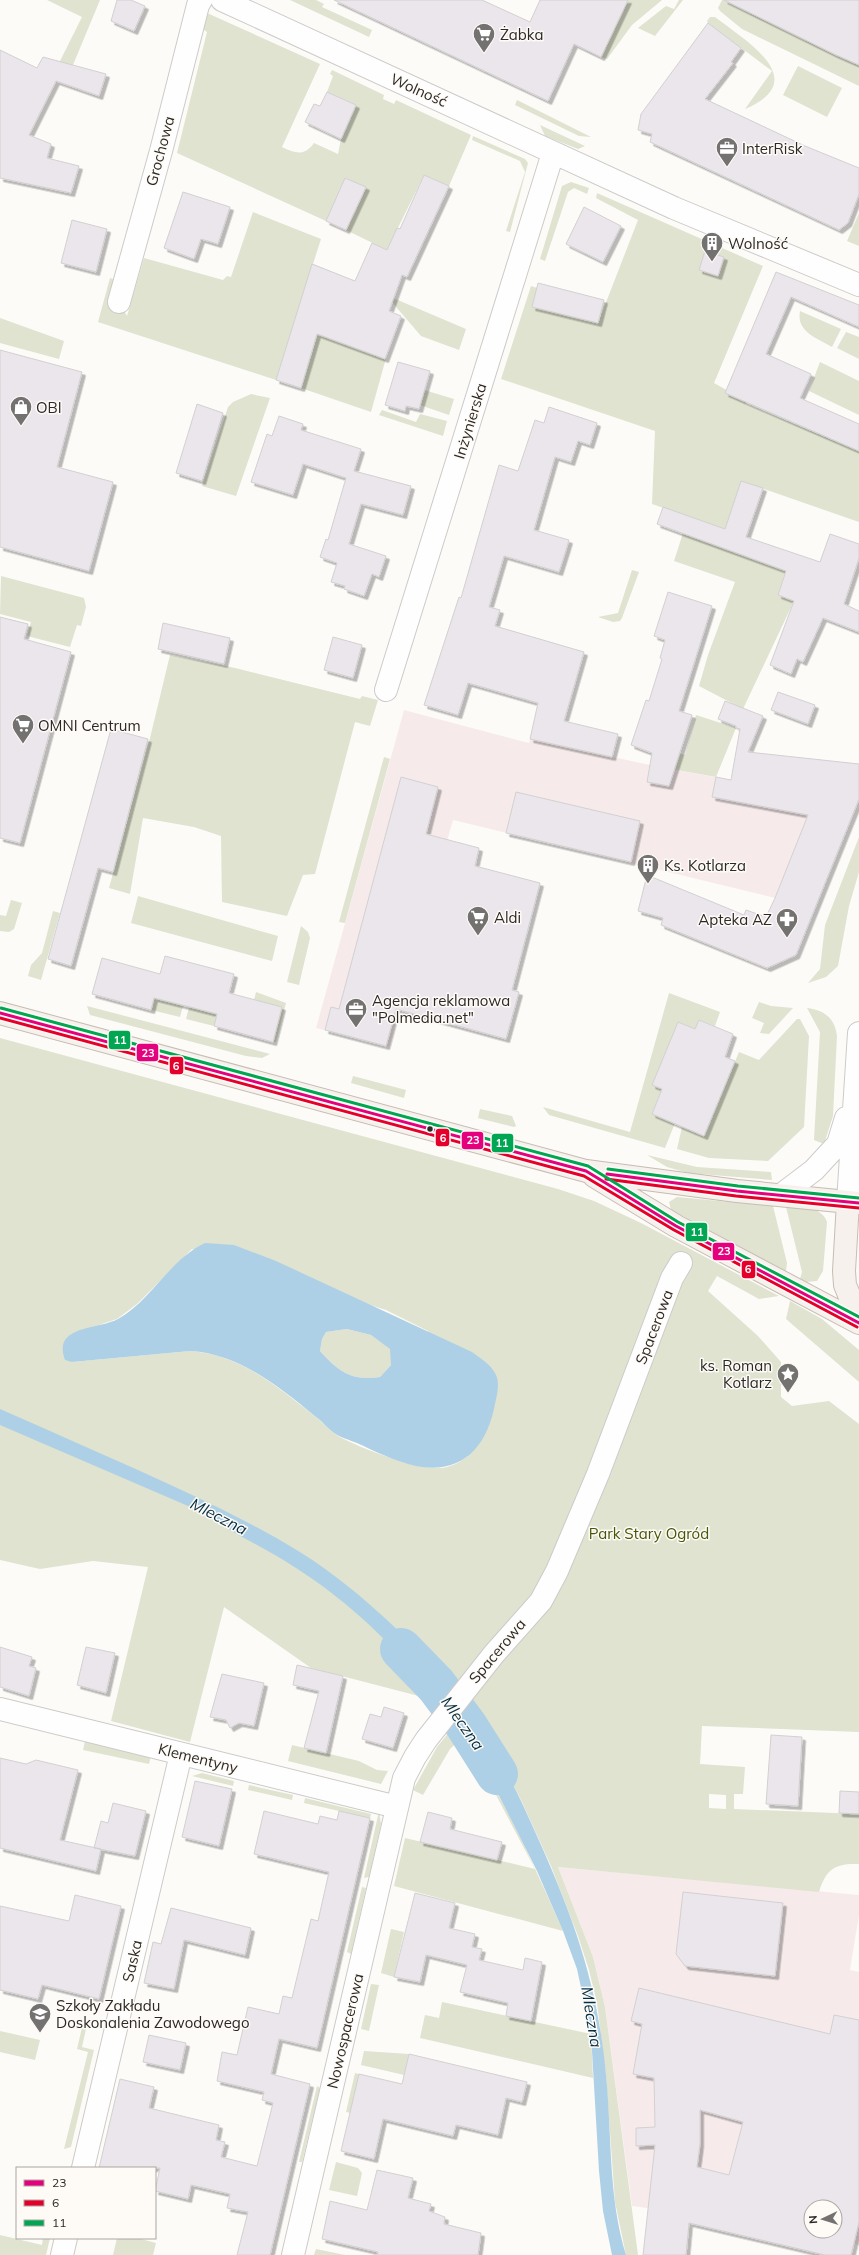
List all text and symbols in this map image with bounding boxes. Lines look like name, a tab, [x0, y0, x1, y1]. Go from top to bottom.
supermarket icon: Żabka	[471, 21, 497, 54]
place label: Żabka	[500, 25, 543, 44]
street label: Wolność	[388, 69, 450, 111]
street label: Grochowa	[142, 114, 178, 188]
office icon: InterRisk	[714, 135, 740, 168]
place label: InterRisk	[742, 139, 803, 158]
building icon: Wolność	[699, 230, 725, 263]
place label: Wolność	[728, 234, 788, 253]
street label: Inżynierska	[449, 381, 491, 461]
shop icon: OBI	[8, 394, 34, 427]
place label: OBI	[36, 398, 62, 417]
supermarket icon: OMNI Centrum	[10, 712, 36, 745]
place label: OMNI Centrum	[38, 716, 141, 735]
building icon: Ks. Kotlarza	[635, 852, 661, 885]
place label: Ks. Kotlarza	[664, 856, 746, 875]
supermarket icon: Aldi	[465, 904, 491, 937]
pharmacy icon: Apteka AZ	[774, 906, 800, 939]
place label: Aldi	[494, 908, 521, 927]
place label: Apteka AZ	[698, 910, 772, 929]
place label: Agencja reklamowa "Polmedia.net"	[372, 991, 510, 1027]
office icon: Agencja reklamowa "Polmedia.net"	[343, 996, 369, 1029]
line badge: 11	[108, 1030, 131, 1050]
text: 11	[113, 1033, 127, 1047]
line badge: 23	[136, 1043, 159, 1062]
text: 23	[141, 1046, 155, 1060]
line badge: 6	[169, 1056, 184, 1075]
text: 6	[173, 1059, 180, 1073]
unlabelled marker	[425, 1124, 435, 1134]
line badge: 6	[435, 1128, 450, 1147]
text: 6	[440, 1131, 447, 1145]
line badge: 23	[461, 1131, 484, 1150]
text: 23	[466, 1133, 480, 1147]
line badge: 11	[491, 1133, 514, 1153]
text: 11	[495, 1136, 509, 1150]
line badge: 11	[685, 1222, 708, 1242]
text: 11	[690, 1225, 704, 1239]
line badge: 23	[712, 1242, 735, 1261]
text: 23	[717, 1244, 731, 1258]
line badge: 6	[741, 1260, 756, 1279]
text: 6	[745, 1262, 752, 1276]
street label: Spacerowa	[631, 1287, 677, 1367]
place label: ks. Roman Kotlarz	[700, 1356, 772, 1392]
place icon: ks. Roman Kotlarz	[775, 1361, 801, 1394]
water label: Mleczna	[187, 1493, 251, 1539]
park label: Park Stary Ogród	[589, 1524, 709, 1543]
street label: Spacerowa	[464, 1615, 530, 1687]
water label: Mleczna	[437, 1692, 489, 1754]
street label: Klementyny	[156, 1739, 240, 1777]
street label: Saska	[118, 1938, 146, 1984]
street label: Nowospacerowa	[323, 1972, 367, 2090]
water label: Mleczna	[577, 1985, 607, 2049]
place label: Szkoły Zakładu Doskonalenia Zawodowego	[56, 1996, 249, 2032]
school or university icon: Szkoły Zakładu Doskonalenia Zawodowego	[27, 2001, 53, 2034]
legend	[16, 2167, 156, 2239]
text: 23	[52, 2175, 66, 2190]
text: 6	[52, 2195, 59, 2210]
north arrow	[803, 2199, 843, 2239]
text: 11	[52, 2215, 66, 2230]
text: N	[806, 2215, 820, 2224]

